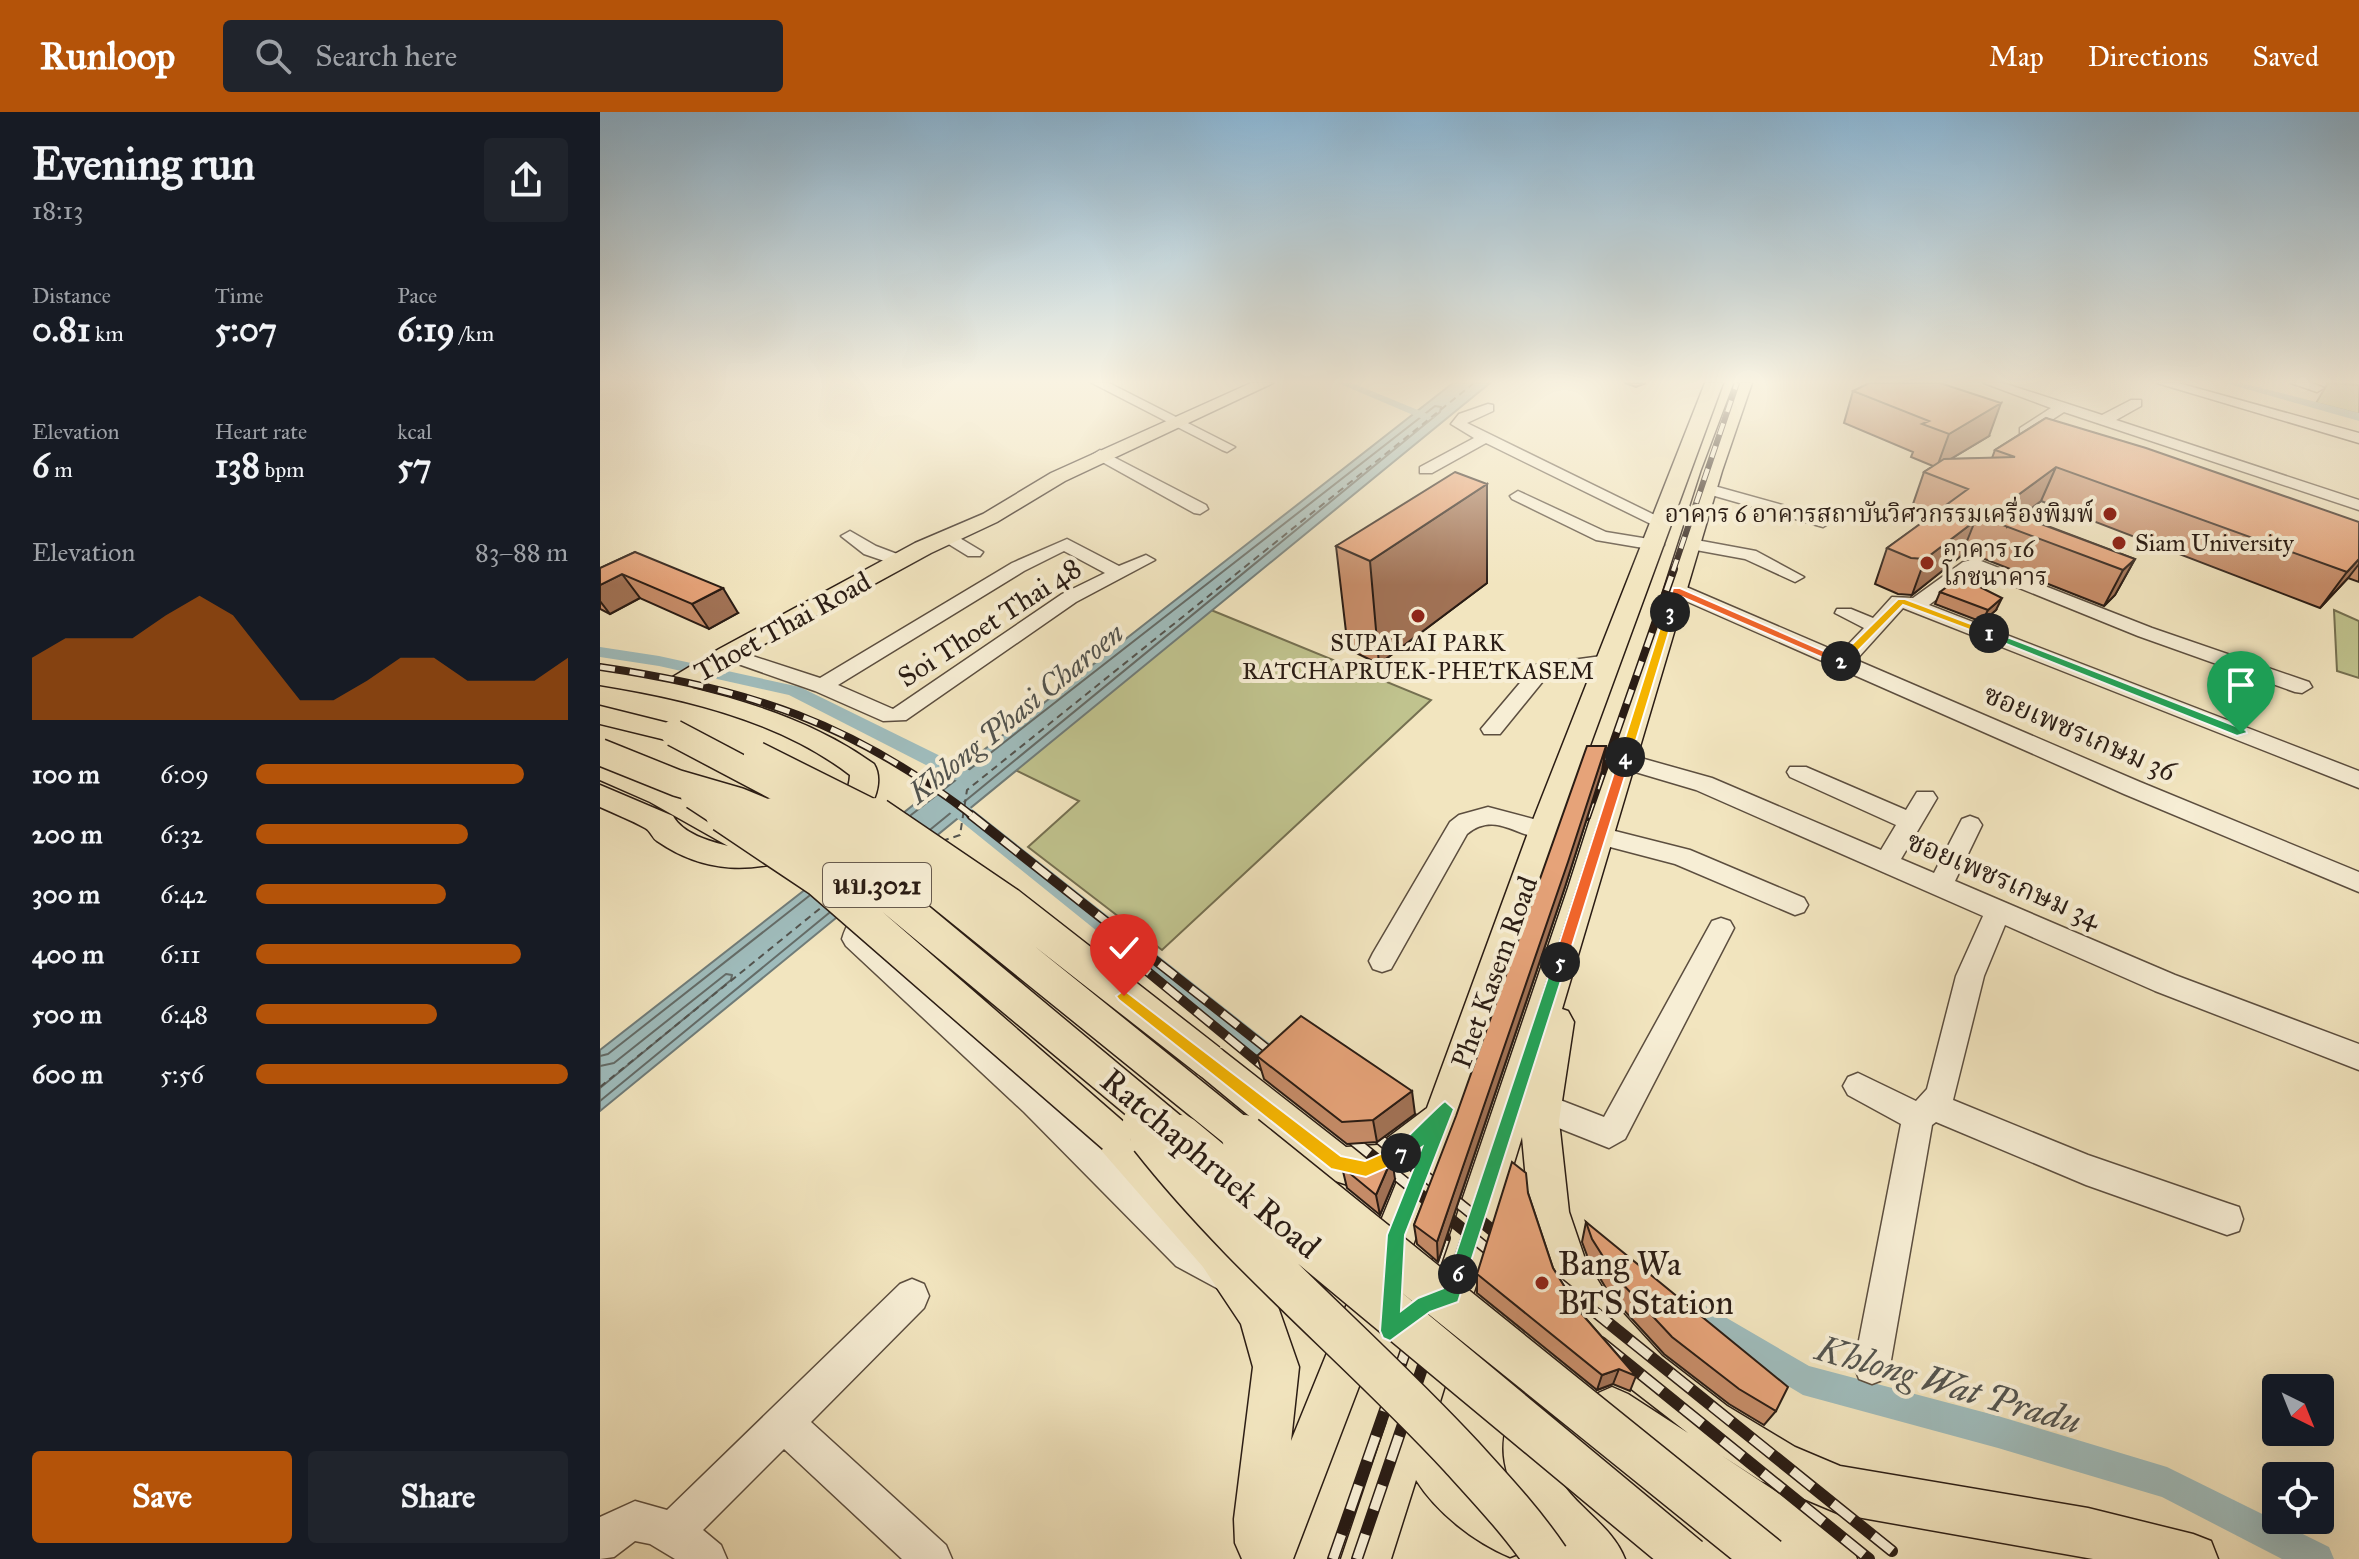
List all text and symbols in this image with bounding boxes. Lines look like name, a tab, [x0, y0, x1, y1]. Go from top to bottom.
search box	[223, 20, 783, 92]
text: Runloop	[40, 33, 175, 79]
icon: search	[251, 34, 295, 78]
text: Search here	[315, 38, 457, 74]
text: Map	[1989, 39, 2044, 74]
text: Directions	[2088, 39, 2209, 74]
text: Saved	[2253, 39, 2319, 74]
text: Evening run	[32, 137, 255, 191]
button: share	[484, 138, 568, 222]
text: 18:13	[32, 194, 83, 226]
text: Distance	[32, 282, 111, 309]
text: Time	[215, 282, 263, 309]
text: Pace	[397, 282, 437, 309]
text: 0.81	[32, 309, 90, 350]
text: 5:07	[215, 309, 277, 350]
text: 6:19	[397, 309, 455, 350]
text: km	[90, 320, 124, 347]
text: /km	[455, 320, 494, 347]
text: Elevation	[32, 418, 119, 445]
text: Heart rate	[215, 418, 307, 445]
text: kcal	[397, 418, 432, 445]
text: 6	[32, 445, 49, 486]
text: 138	[215, 445, 260, 486]
text: 57	[397, 445, 431, 486]
text: m	[49, 456, 73, 483]
text: bpm	[260, 456, 305, 483]
place label: อาคาร 6 อาคารสถาบันวิศวกรรมเครื่องพิมพ์	[1665, 496, 2094, 529]
marker: อาคาร 6 อาคารสถาบันวิศวกรรมเครื่องพิมพ์	[2101, 505, 2119, 523]
place label: Siam University	[2135, 528, 2295, 558]
place label: อาคาร 16 โภชนาคาร	[1942, 534, 2047, 592]
marker: Siam University	[2110, 534, 2128, 552]
text: Elevation	[32, 536, 135, 568]
text: 83–88 m	[475, 536, 568, 568]
street label: Soi Thoet Thai 48	[891, 550, 1088, 695]
marker: อาคาร 16 โภชนาคาร	[1918, 554, 1936, 572]
street label: Thoet Thai Road	[688, 563, 877, 689]
pin: 3	[1650, 592, 1690, 632]
text: 3	[1666, 598, 1674, 625]
marker: SUPALAI PARK RATCHAPRUEK-PHETKASEM	[1409, 607, 1427, 625]
pin: 1	[1969, 613, 2009, 653]
water label: Khlong Phasi Charoen	[899, 615, 1131, 812]
text: 1	[1985, 619, 1993, 646]
place label: SUPALAI PARK RATCHAPRUEK-PHETKASEM	[1242, 628, 1594, 686]
pin: 2	[1821, 641, 1861, 681]
text: 2	[1836, 647, 1846, 674]
pin	[2207, 651, 2275, 733]
icon: arrive	[2219, 663, 2263, 707]
street label: ซอยเพชรเกษม 36	[1978, 676, 2183, 789]
pin: 4	[1605, 737, 1645, 777]
text: 4	[1619, 743, 1631, 770]
text: 100 m	[32, 758, 100, 790]
text: 6:09	[160, 758, 209, 790]
text: 200 m	[32, 818, 103, 850]
text: 6:32	[160, 818, 203, 850]
street label: ซอยเพชรเกษม 34	[1902, 823, 2107, 937]
road number: นบ.3021	[823, 863, 931, 907]
street label: Phet Kasem Road	[1443, 871, 1545, 1073]
text: 300 m	[32, 878, 100, 910]
text: 6:42	[160, 878, 207, 910]
pin	[1090, 914, 1158, 996]
icon: check	[1102, 926, 1146, 970]
text: 400 m	[32, 938, 104, 970]
text: 6:11	[160, 938, 200, 970]
pin: 5	[1540, 942, 1580, 982]
text: 5	[1555, 948, 1565, 975]
text: 500 m	[32, 998, 102, 1030]
text: 6:48	[160, 998, 208, 1030]
text: 600 m	[32, 1058, 103, 1090]
text: 5:56	[160, 1058, 204, 1090]
street label: Ratchaphruek Road	[1092, 1060, 1329, 1267]
pin: 7	[1381, 1133, 1421, 1173]
text: 7	[1395, 1139, 1407, 1166]
place label: Bang Wa BTS Station	[1558, 1243, 1734, 1323]
pin: 6	[1438, 1254, 1478, 1294]
text: 6	[1452, 1260, 1464, 1287]
marker: Bang Wa BTS Station	[1533, 1274, 1551, 1292]
water label: Khlong Wat Pradu	[1809, 1326, 2086, 1444]
north arrow	[2262, 1374, 2334, 1446]
map controls	[2262, 1374, 2334, 1534]
button: Save	[32, 1451, 292, 1543]
button: Share	[308, 1451, 568, 1543]
button: locate	[2262, 1462, 2334, 1534]

